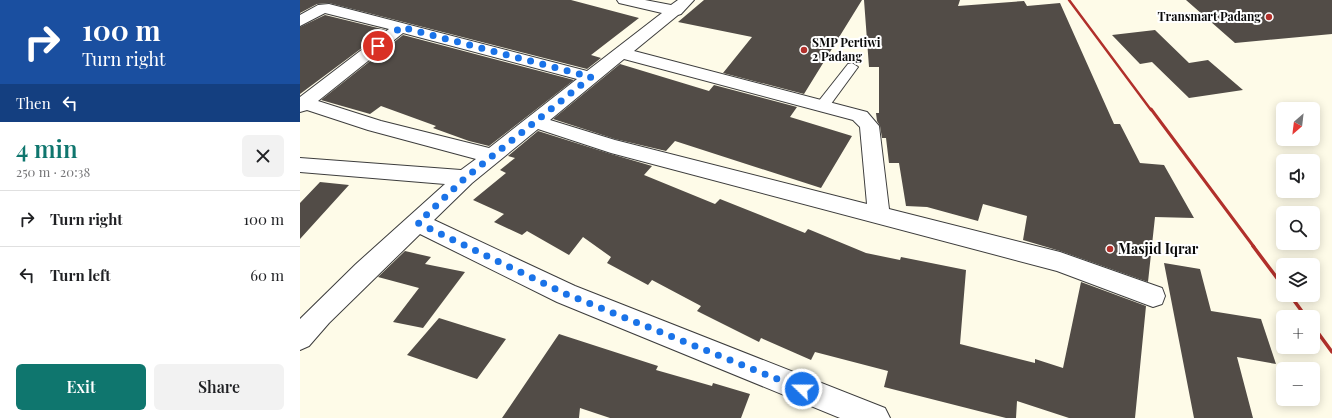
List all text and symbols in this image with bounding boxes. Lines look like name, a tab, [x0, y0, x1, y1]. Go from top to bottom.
place label: Transmart Padang	[1158, 8, 1261, 24]
text: 100 m	[82, 11, 161, 48]
marker: Transmart Padang	[1264, 12, 1274, 22]
icon: right	[16, 16, 68, 68]
pin	[361, 29, 395, 63]
place label: SMP Pertiwi 2 Padang	[812, 34, 881, 64]
icon: arrive	[367, 35, 389, 57]
marker: SMP Pertiwi 2 Padang	[799, 45, 809, 55]
text: Turn right	[82, 47, 165, 71]
icon: left	[59, 92, 81, 114]
text: Then	[16, 93, 51, 113]
north arrow	[1276, 102, 1320, 146]
map controls	[1276, 102, 1320, 406]
text: 4 min	[16, 132, 78, 164]
button: close	[242, 135, 284, 177]
button: sound	[1276, 154, 1320, 198]
text: 250 m · 20:38	[16, 163, 90, 180]
button: search	[1276, 206, 1320, 250]
icon: right	[16, 208, 38, 230]
text: Turn right	[50, 209, 123, 229]
text: 100 m	[243, 209, 284, 229]
place label: Masjid Iqrar	[1118, 239, 1199, 258]
marker: Masjid Iqrar	[1105, 244, 1115, 254]
button: layers	[1276, 258, 1320, 302]
icon: left	[16, 264, 38, 286]
text: Turn left	[50, 265, 111, 285]
text: 60 m	[250, 265, 284, 285]
button: +	[1276, 310, 1320, 354]
button: −	[1276, 362, 1320, 406]
button: Exit	[16, 364, 146, 410]
button: Share	[154, 364, 284, 410]
position arrow	[781, 368, 823, 410]

